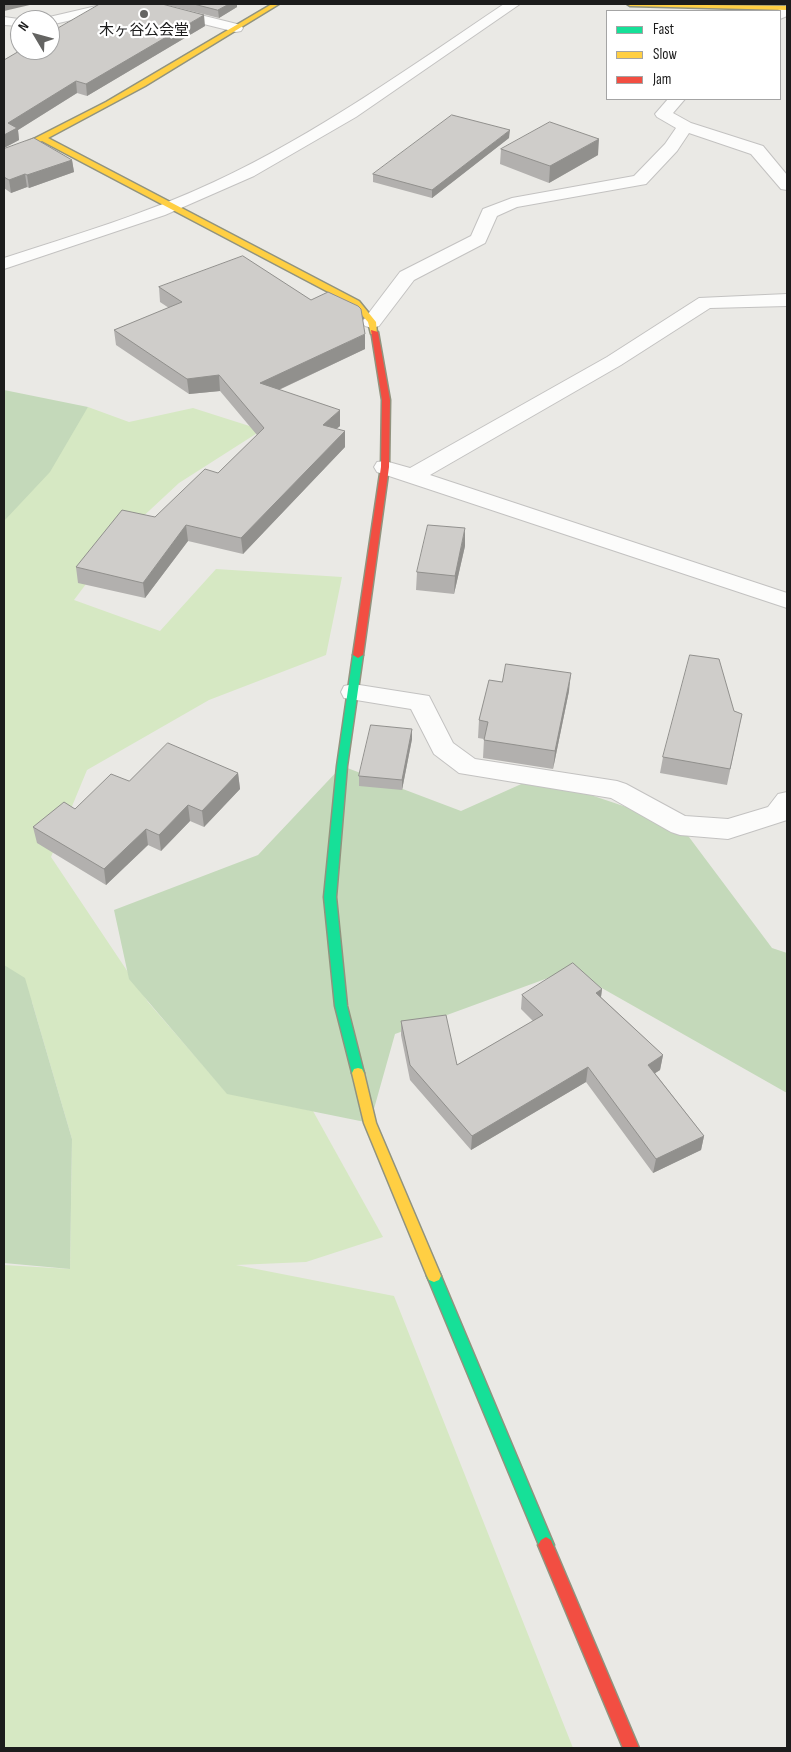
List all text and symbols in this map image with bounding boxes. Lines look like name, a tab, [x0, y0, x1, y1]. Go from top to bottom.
marker: 木ヶ谷公会堂	[138, 8, 150, 20]
north arrow	[10, 10, 60, 60]
legend	[606, 10, 781, 100]
text: N	[14, 18, 32, 34]
text: Fast	[653, 20, 674, 39]
place label: 木ヶ谷公会堂	[99, 22, 189, 40]
text: Slow	[653, 45, 677, 64]
text: Jam	[653, 70, 671, 89]

